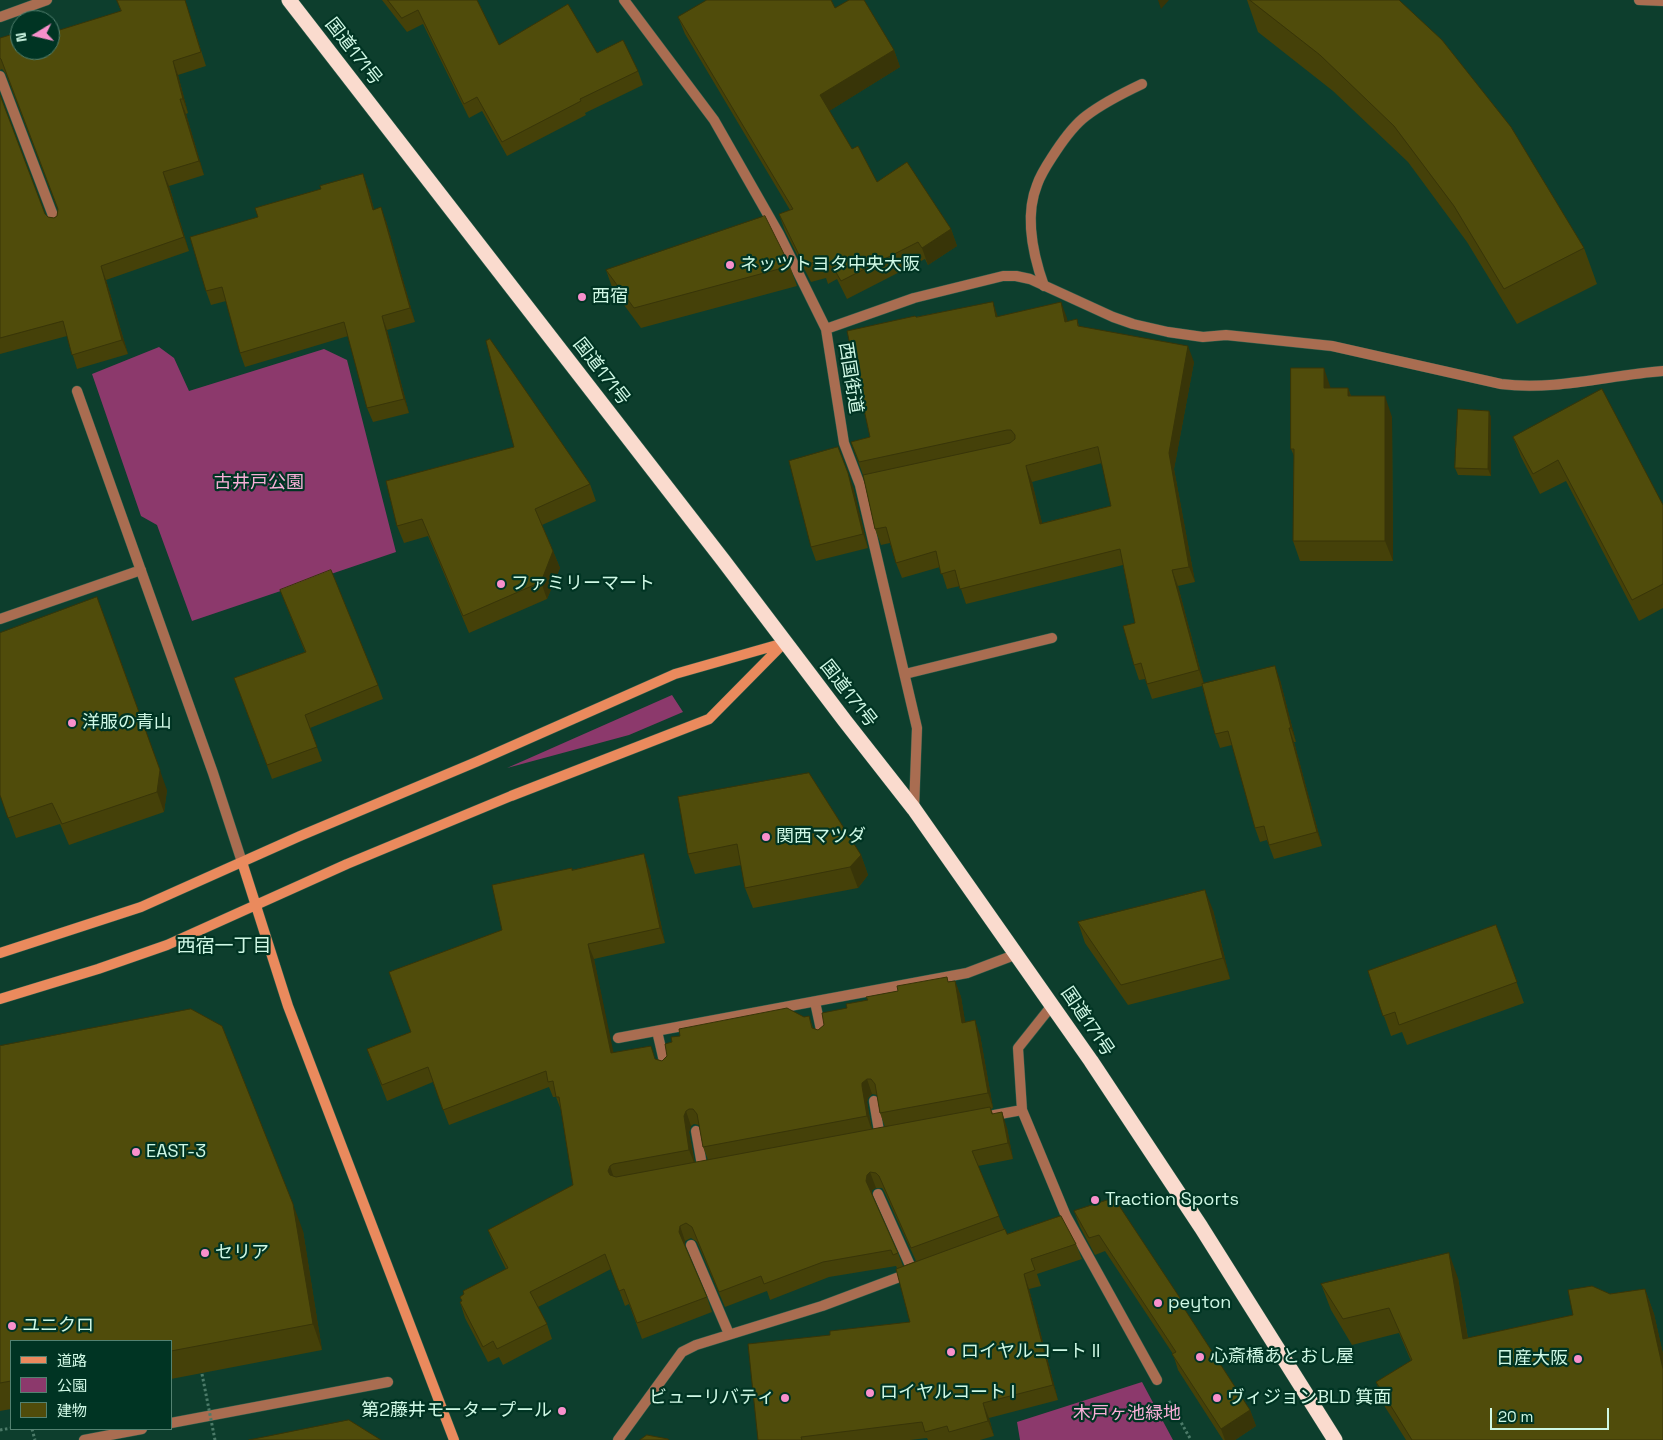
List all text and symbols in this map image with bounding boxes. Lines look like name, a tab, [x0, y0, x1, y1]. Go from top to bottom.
north arrow	[10, 10, 60, 60]
street label: 国道171号	[320, 14, 386, 90]
text: N	[12, 31, 31, 43]
place label: ネッツトヨタ中央大阪	[740, 254, 920, 276]
marker: ネッツトヨタ中央大阪	[724, 259, 736, 271]
place label: 西宿	[592, 286, 628, 308]
marker: 西宿	[576, 291, 588, 303]
street label: 国道171号	[568, 334, 634, 410]
street label: 西国街道	[834, 341, 866, 415]
park label: 古井戸公園	[214, 472, 304, 494]
place label: ファミリーマート	[511, 573, 655, 595]
marker: ファミリーマート	[495, 578, 507, 590]
street label: 国道171号	[815, 656, 881, 732]
place label: 洋服の青山	[82, 712, 172, 734]
marker: 洋服の青山	[66, 717, 78, 729]
place label: 関西マツダ	[776, 826, 866, 848]
marker: 関西マツダ	[760, 831, 772, 843]
district label: 西宿一丁目	[177, 936, 271, 958]
street label: 国道171号	[1056, 983, 1118, 1061]
place label: EAST-3	[146, 1141, 206, 1163]
marker: EAST-3	[130, 1146, 142, 1158]
place label: Traction Sports	[1105, 1189, 1239, 1211]
marker: Traction Sports	[1089, 1194, 1101, 1206]
place label: セリア	[215, 1242, 269, 1264]
marker: セリア	[199, 1247, 211, 1259]
place label: peyton	[1168, 1292, 1231, 1314]
marker: peyton	[1152, 1297, 1164, 1309]
place label: ユニクロ	[22, 1315, 94, 1337]
marker: ユニクロ	[6, 1320, 18, 1332]
legend	[10, 1340, 172, 1430]
place label: ロイヤルコート II	[961, 1341, 1100, 1363]
marker: ロイヤルコート II	[945, 1346, 957, 1358]
place label: 心斎橋あとおし屋	[1210, 1346, 1354, 1368]
place label: 日産大阪	[1496, 1348, 1568, 1370]
text: 道路	[57, 1351, 87, 1370]
marker: 心斎橋あとおし屋	[1194, 1351, 1206, 1363]
marker: 日産大阪	[1572, 1353, 1584, 1365]
text: 公園	[57, 1376, 87, 1395]
place label: ロイヤルコート I	[880, 1382, 1015, 1404]
place label: ビューリバティ	[649, 1387, 775, 1409]
marker: ロイヤルコート I	[864, 1387, 876, 1399]
place label: ヴィジョンBLD 箕面	[1227, 1387, 1391, 1409]
marker: ビューリバティ	[779, 1392, 791, 1404]
marker: ヴィジョンBLD 箕面	[1211, 1392, 1223, 1404]
scale bar	[1493, 1398, 1612, 1430]
place label: 第2藤井モータープール	[361, 1400, 552, 1422]
text: 建物	[57, 1401, 87, 1420]
park label: 木戸ヶ池緑地	[1073, 1403, 1181, 1425]
marker: 第2藤井モータープール	[556, 1405, 568, 1417]
text: 20 m	[1498, 1407, 1533, 1426]

